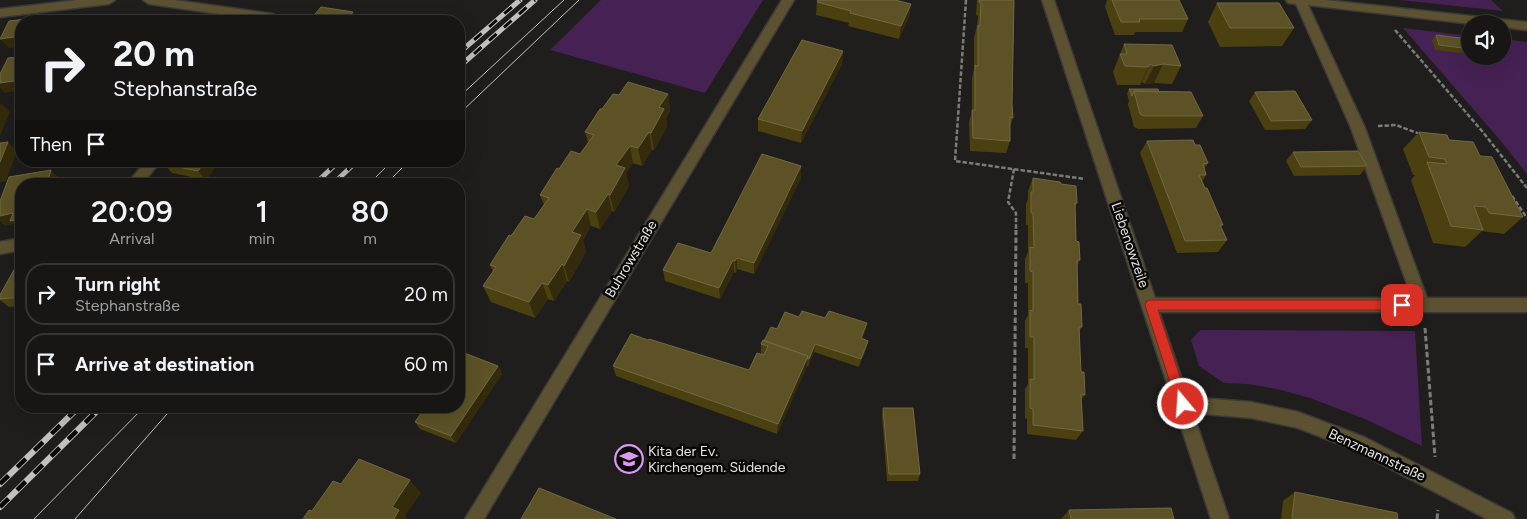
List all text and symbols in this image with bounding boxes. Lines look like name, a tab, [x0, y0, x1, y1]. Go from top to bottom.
map controls	[1461, 15, 1511, 65]
button: sound	[1461, 15, 1511, 65]
text: 20 m	[113, 33, 195, 75]
icon: right	[30, 35, 95, 100]
text: Stephanstraße	[113, 75, 257, 102]
icon: arrive	[82, 130, 110, 158]
text: Then	[30, 133, 72, 156]
text: 20:09	[91, 193, 173, 230]
text: 1	[256, 193, 268, 230]
text: 80	[351, 193, 389, 230]
street label: Liebenowzeile	[1107, 200, 1153, 290]
street label: Buhrowstraße	[601, 217, 661, 301]
text: Arrival	[109, 229, 154, 248]
text: min	[249, 229, 275, 248]
text: m	[363, 229, 377, 248]
text: Turn right	[75, 273, 161, 296]
icon: right	[32, 280, 60, 308]
text: 20 m	[404, 283, 448, 306]
pin	[1381, 284, 1423, 326]
icon: arrive	[1388, 291, 1416, 319]
text: Stephanstraße	[75, 296, 180, 315]
icon: arrive	[32, 350, 60, 378]
text: Arrive at destination	[75, 353, 254, 376]
text: 60 m	[404, 353, 448, 376]
position arrow	[1156, 377, 1208, 429]
street label: Benzmannstraße	[1326, 425, 1428, 485]
place label: Kita der Ev. Kirchengem. Südende	[648, 443, 786, 476]
school or university icon: Kita der Ev. Kirchengem. Südende	[614, 444, 644, 474]

